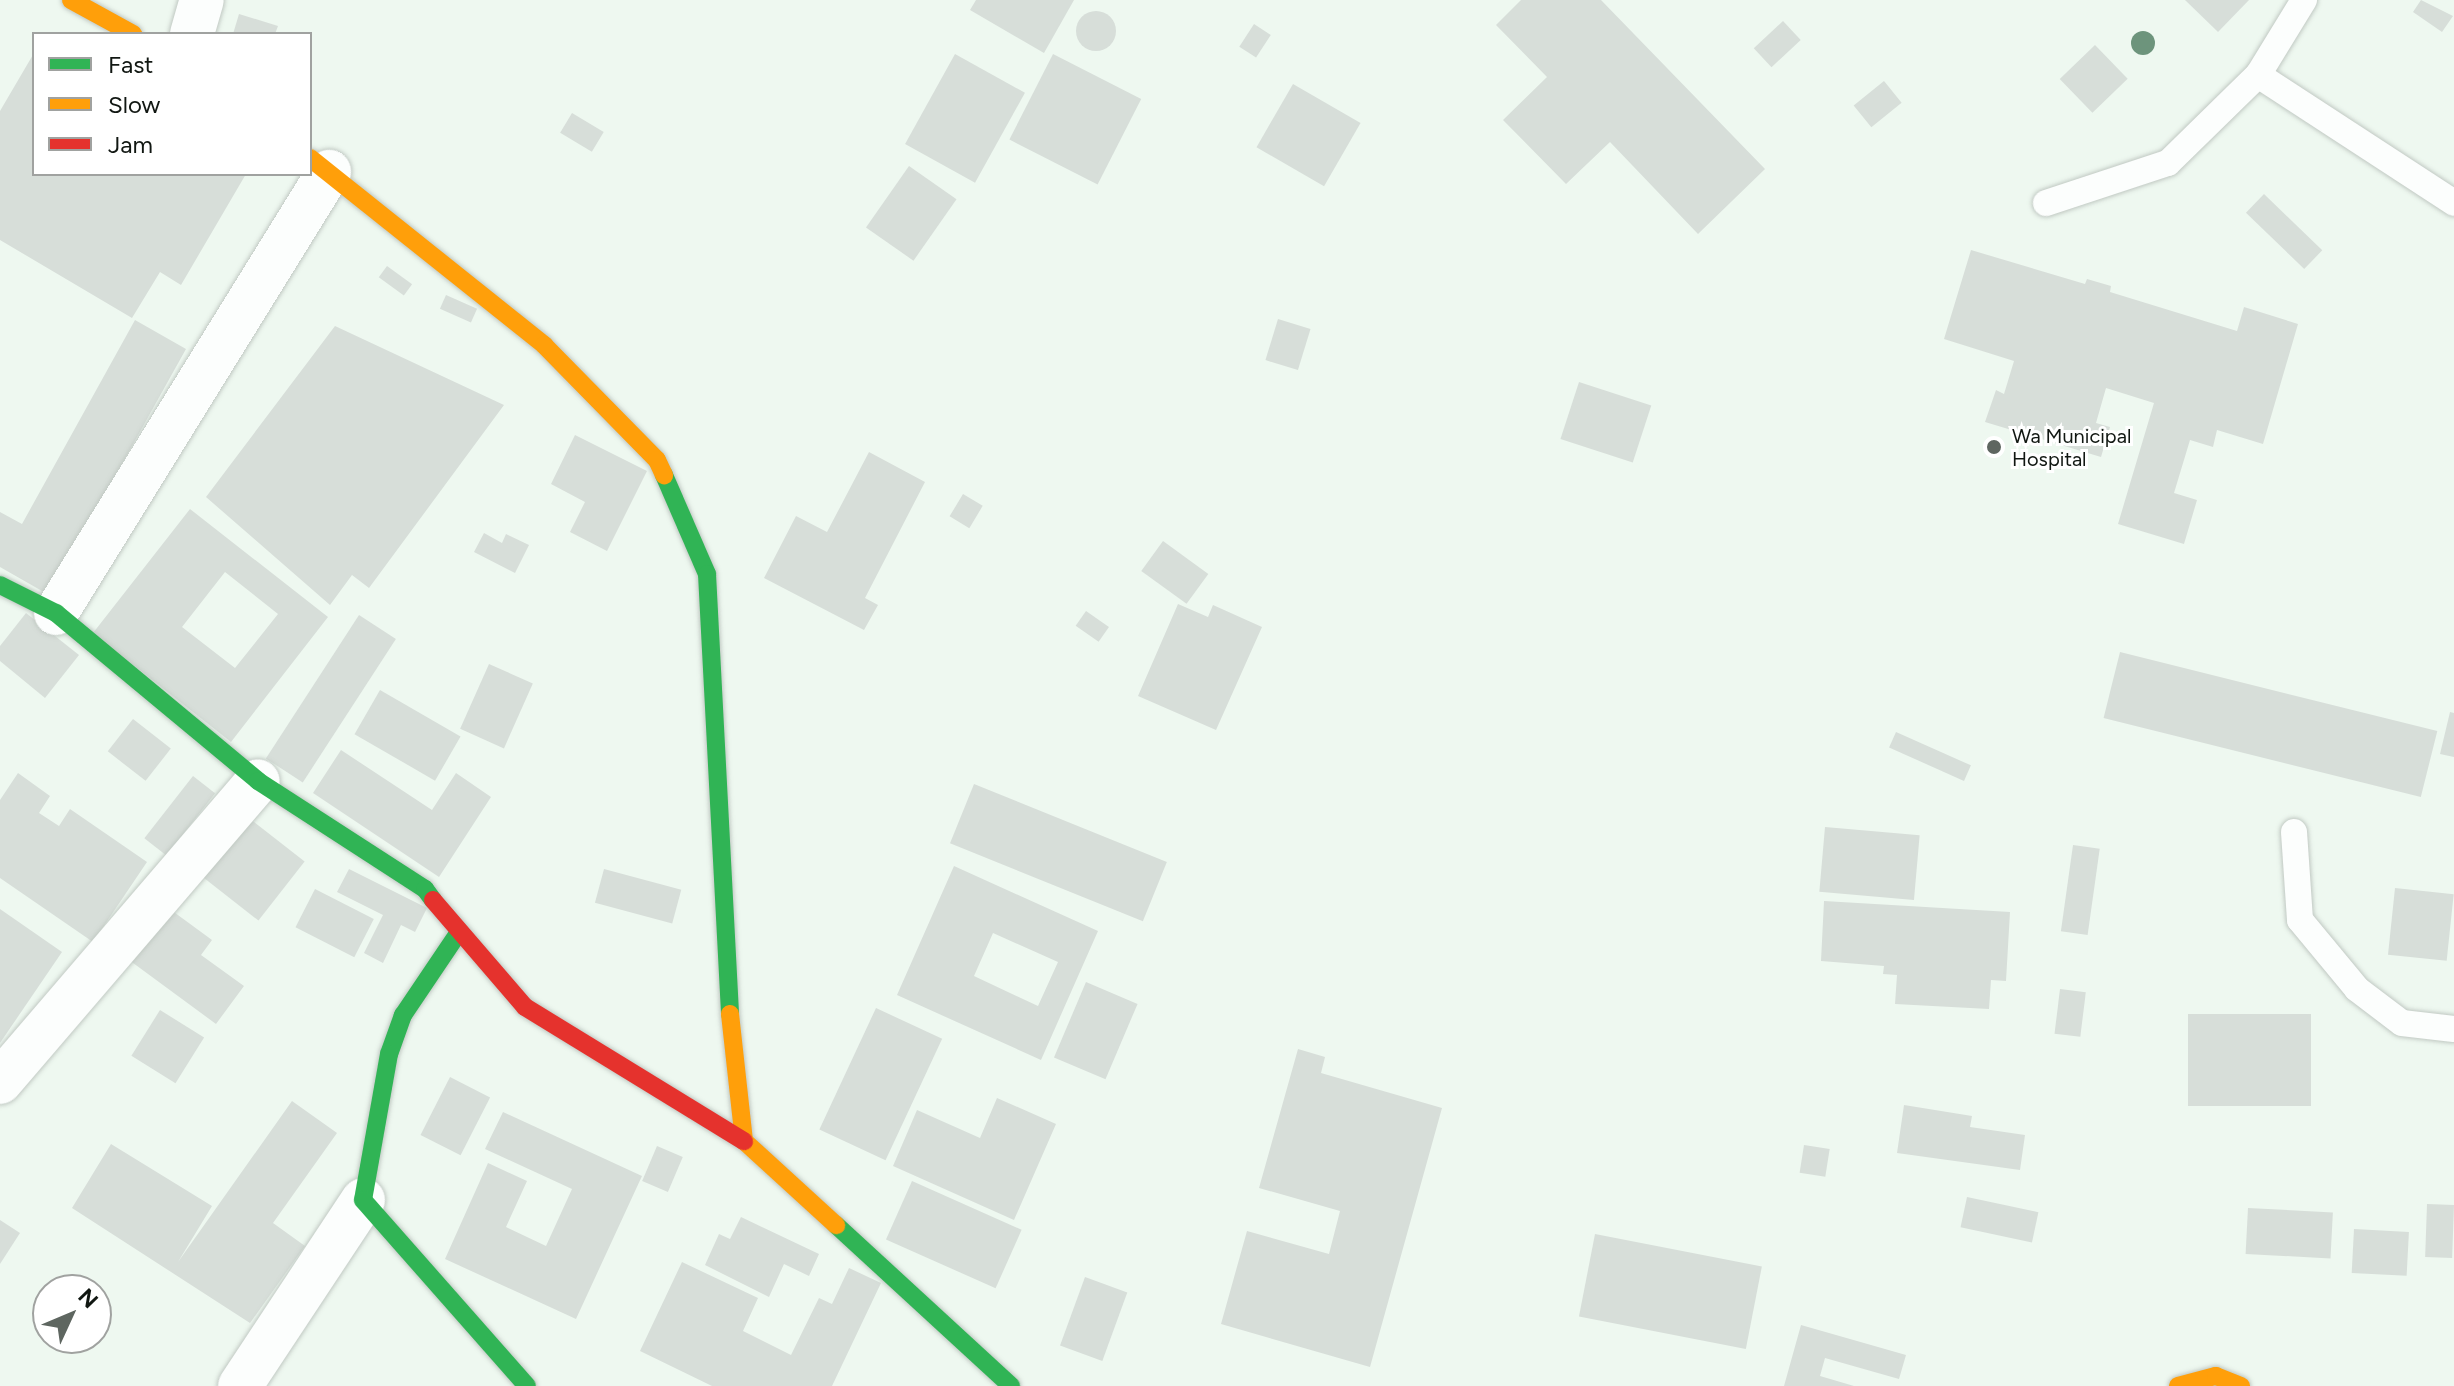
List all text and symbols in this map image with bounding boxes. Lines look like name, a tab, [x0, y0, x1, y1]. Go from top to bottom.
legend	[32, 32, 312, 176]
text: Fast	[108, 50, 153, 79]
text: Slow	[108, 90, 160, 119]
text: Jam	[108, 130, 153, 159]
place label: Wa Municipal Hospital	[2012, 424, 2131, 471]
marker: Wa Municipal Hospital	[1983, 436, 2005, 458]
north arrow	[32, 1274, 112, 1354]
text: N	[73, 1283, 104, 1314]

